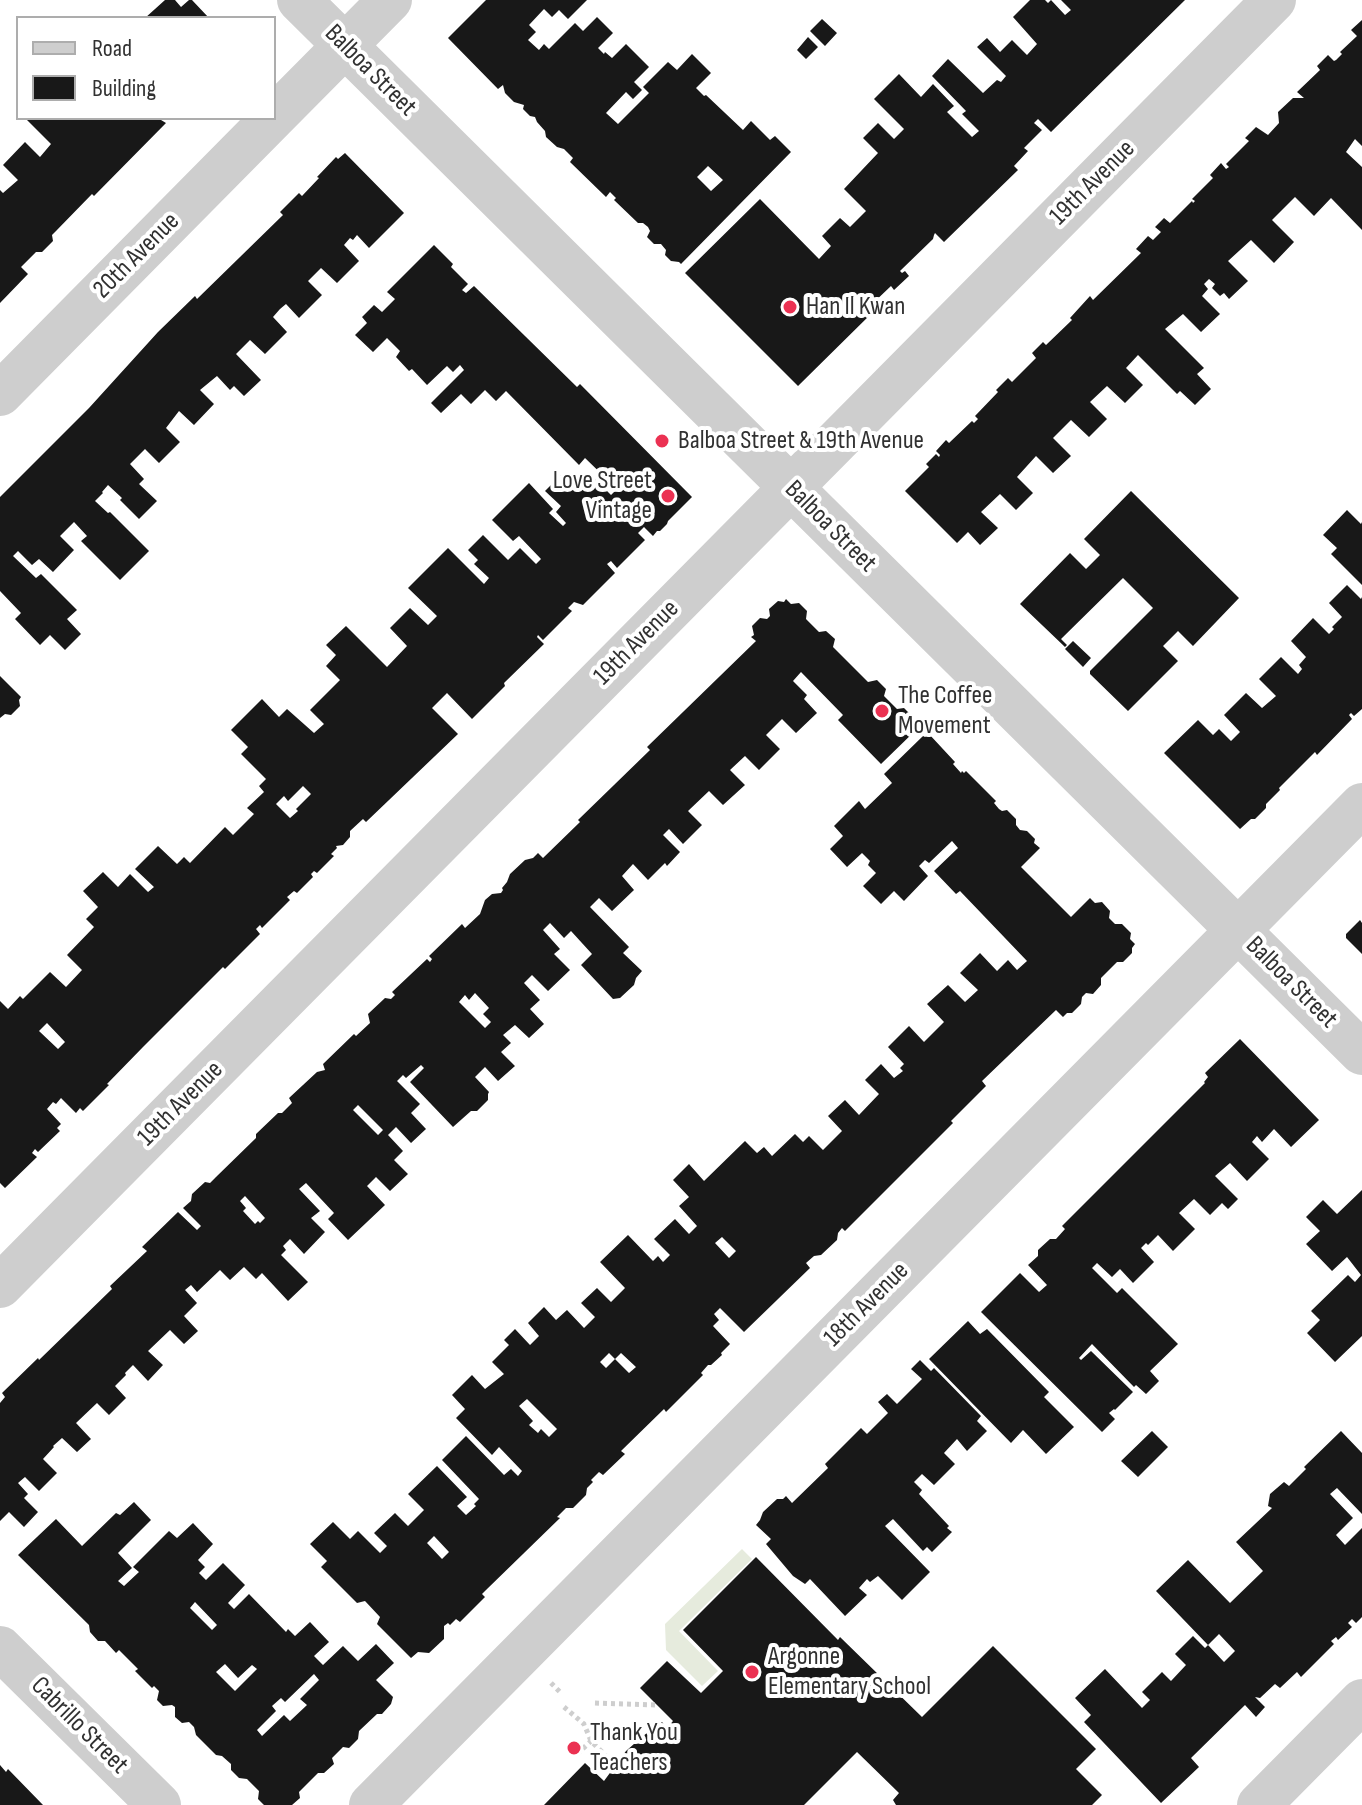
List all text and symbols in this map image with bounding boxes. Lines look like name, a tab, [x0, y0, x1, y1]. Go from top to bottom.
legend	[16, 16, 276, 120]
street label: Balboa Street	[318, 19, 422, 123]
text: Road	[92, 34, 132, 63]
text: Building	[92, 74, 156, 103]
street label: 19th Avenue	[1044, 134, 1142, 232]
street label: 20th Avenue	[87, 206, 187, 306]
place label: Han Il Kwan	[806, 291, 906, 323]
marker: Han Il Kwan	[781, 298, 799, 316]
place label: Balboa Street & 19th Avenue	[678, 425, 924, 457]
marker: Balboa Street & 19th Avenue	[653, 432, 671, 450]
place label: Love Street Vintage	[553, 465, 652, 526]
street label: Balboa Street	[778, 475, 882, 579]
marker: Love Street Vintage	[659, 487, 677, 505]
street label: 19th Avenue	[588, 594, 686, 692]
place label: The Coffee Movement	[898, 680, 992, 742]
marker: The Coffee Movement	[873, 702, 891, 720]
street label: Balboa Street	[1239, 931, 1343, 1035]
street label: 19th Avenue	[132, 1055, 230, 1153]
street label: 18th Avenue	[818, 1256, 916, 1354]
place label: Argonne Elementary School	[768, 1641, 931, 1702]
marker: Argonne Elementary School	[743, 1663, 761, 1681]
street label: Cabrillo Street	[24, 1671, 134, 1781]
place label: Thank You Teachers	[590, 1717, 678, 1778]
marker: Thank You Teachers	[565, 1739, 583, 1757]

